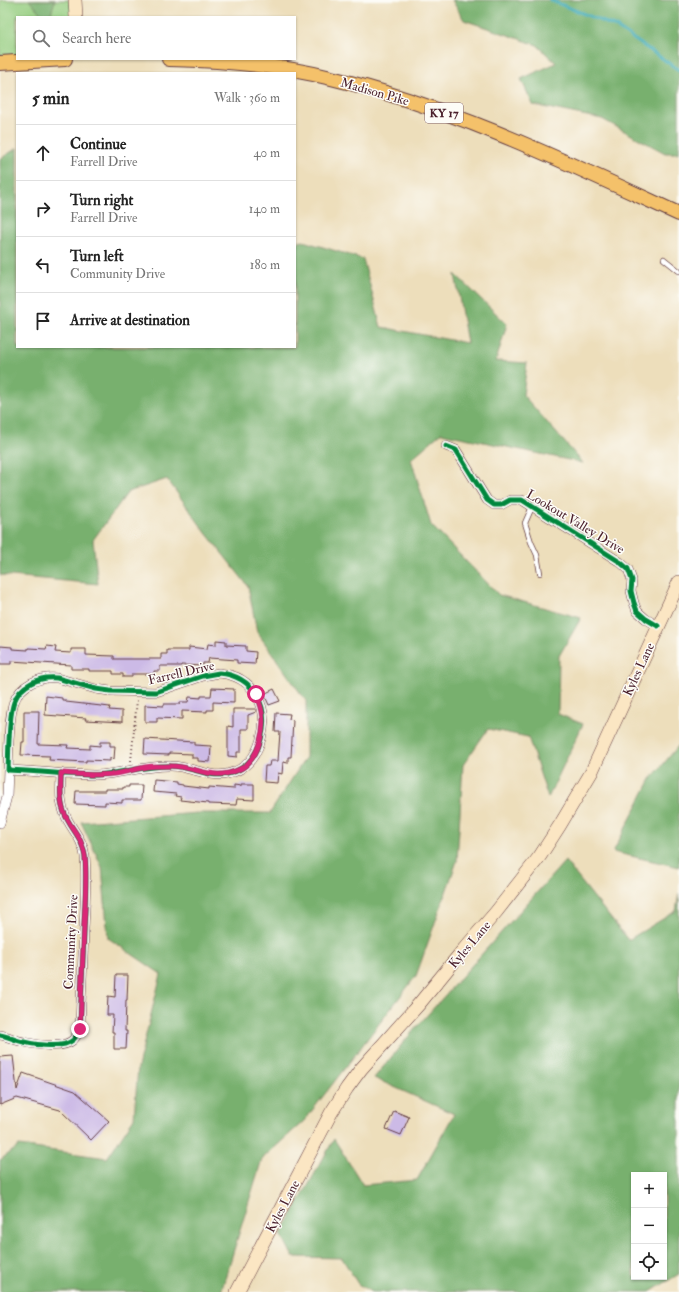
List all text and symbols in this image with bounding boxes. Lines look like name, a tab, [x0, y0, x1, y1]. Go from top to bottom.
search box	[16, 16, 296, 60]
icon: search	[30, 27, 52, 49]
text: Search here	[62, 29, 131, 48]
street label: Madison Pike	[339, 75, 411, 109]
text: 5 min	[32, 88, 70, 109]
text: Walk · 360 m	[214, 90, 280, 106]
road number: KY 17	[425, 103, 463, 123]
text: Continue	[70, 135, 126, 154]
icon: ahead	[32, 142, 54, 164]
text: 40 m	[254, 145, 280, 161]
text: Farrell Drive	[70, 154, 137, 170]
text: Turn right	[70, 191, 133, 210]
icon: right	[32, 198, 54, 220]
text: 140 m	[249, 201, 280, 217]
text: Farrell Drive	[70, 210, 137, 226]
text: Turn left	[70, 247, 124, 266]
icon: left	[32, 254, 54, 276]
text: 180 m	[250, 257, 280, 273]
text: Community Drive	[70, 266, 165, 282]
icon: arrive	[32, 310, 54, 332]
text: Arrive at destination	[70, 311, 190, 330]
street label: Lookout Valley Drive	[523, 486, 628, 559]
street label: Kyles Lane	[620, 640, 659, 699]
street label: Farrell Drive	[147, 657, 216, 688]
route start	[247, 685, 265, 703]
street label: Community Drive	[61, 894, 83, 990]
street label: Kyles Lane	[445, 917, 495, 972]
route end	[71, 1020, 89, 1038]
map controls	[631, 1172, 667, 1280]
button: +	[631, 1172, 667, 1208]
street label: Kyles Lane	[262, 1177, 304, 1236]
button: −	[631, 1208, 667, 1244]
button: locate	[631, 1244, 667, 1280]

